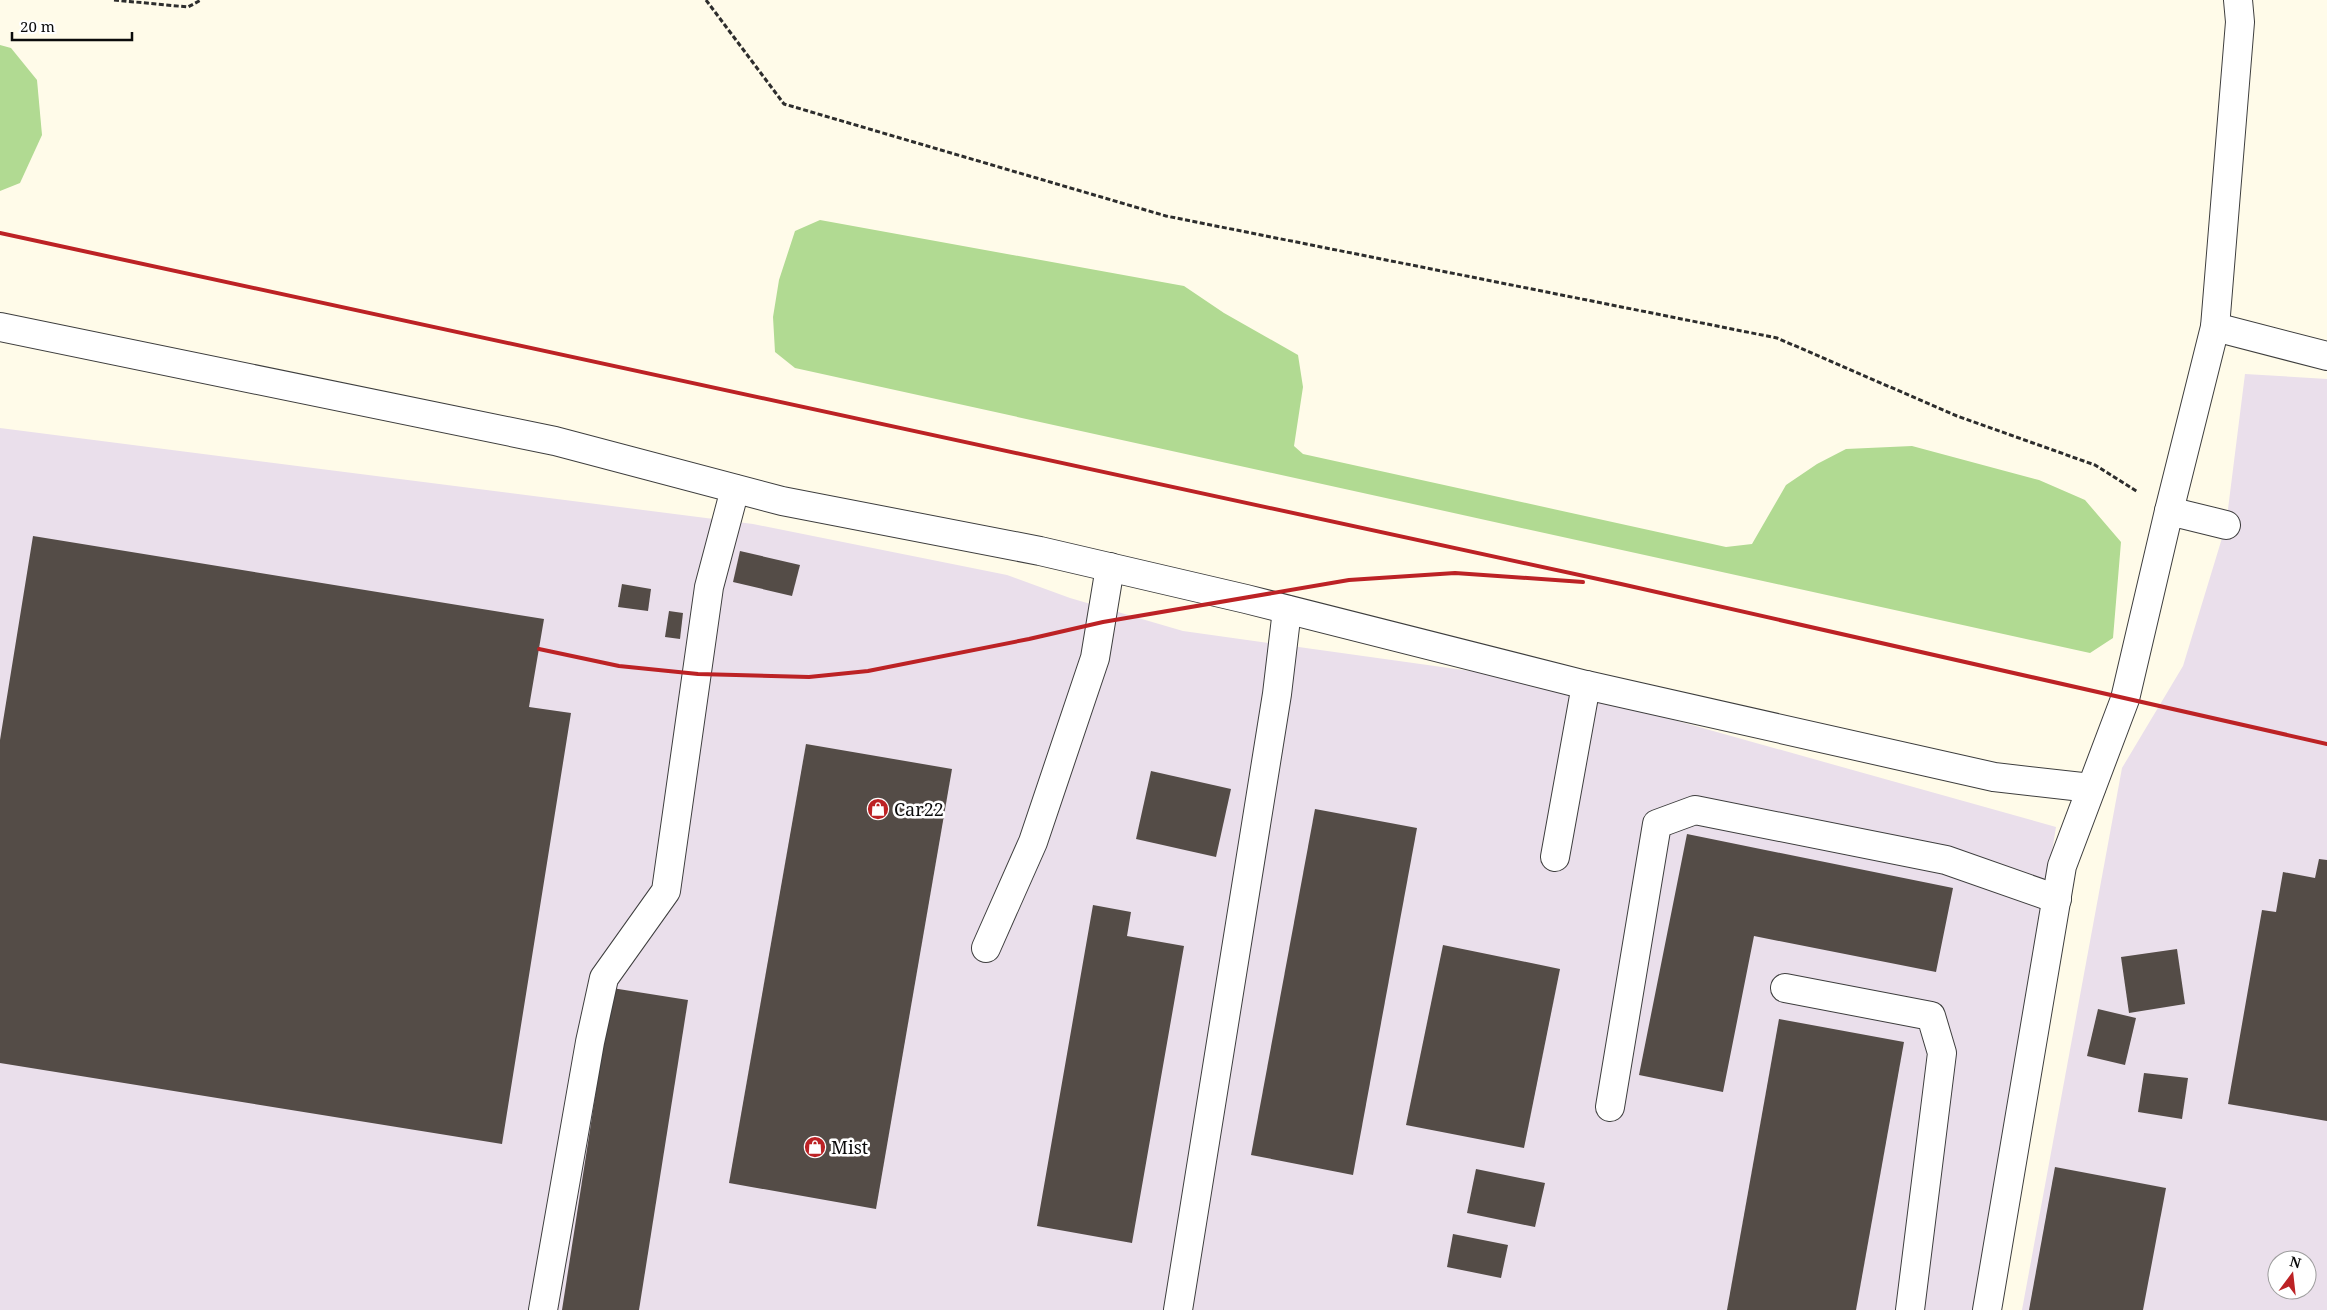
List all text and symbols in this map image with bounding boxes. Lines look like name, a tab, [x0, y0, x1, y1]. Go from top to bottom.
scale bar	[12, 10, 132, 42]
text: 20 m	[20, 16, 55, 36]
shop icon: Car22	[866, 797, 890, 821]
place label: Car22	[894, 797, 944, 821]
shop icon: Mist	[803, 1135, 827, 1159]
place label: Mist	[831, 1135, 868, 1159]
north arrow	[2267, 1250, 2317, 1300]
text: N	[2288, 1251, 2303, 1273]

